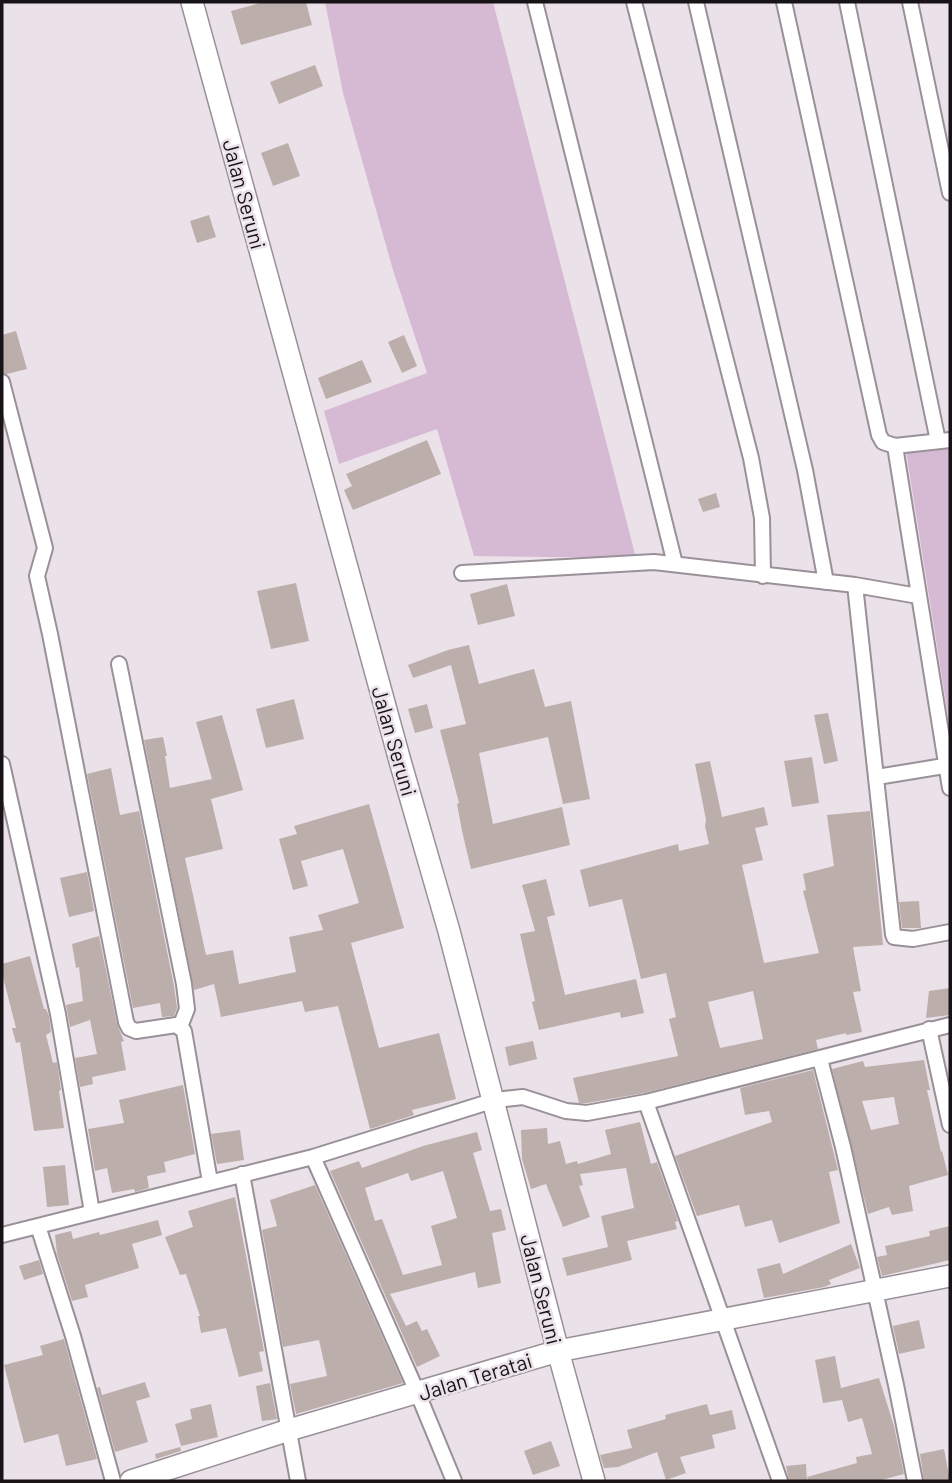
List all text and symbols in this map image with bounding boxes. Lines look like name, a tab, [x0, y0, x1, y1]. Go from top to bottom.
street label: Jalan Seruni	[218, 136, 272, 252]
street label: Jalan Seruni	[367, 683, 423, 799]
street label: Jalan Seruni	[516, 1231, 568, 1347]
street label: Jalan Teratai	[415, 1347, 535, 1405]

